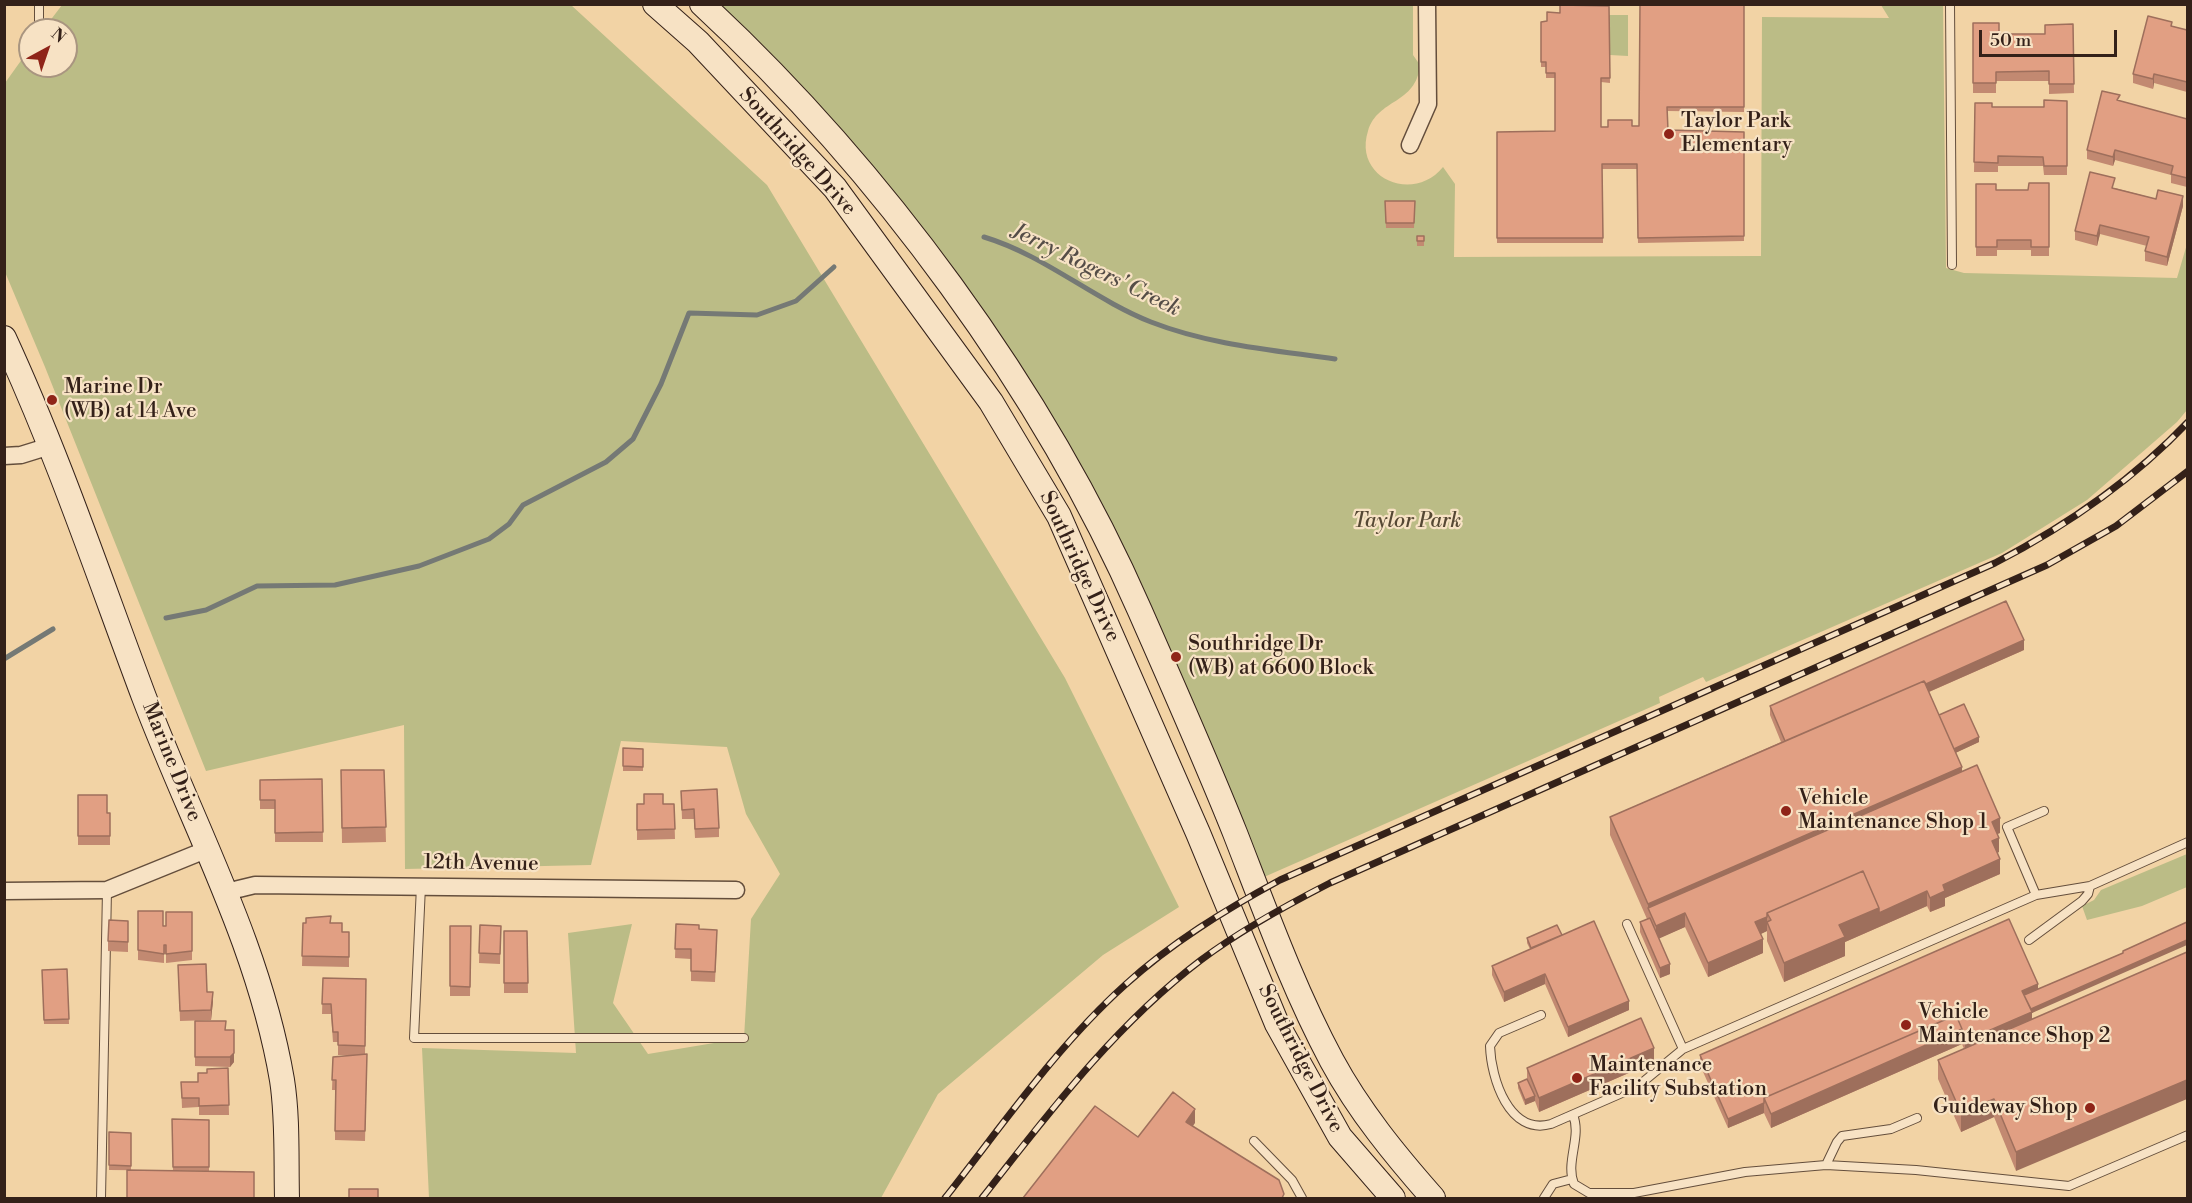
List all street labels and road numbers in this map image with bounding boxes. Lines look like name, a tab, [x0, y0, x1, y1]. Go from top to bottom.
street label: Southridge Drive	[733, 83, 861, 221]
street label: Southridge Drive	[1033, 488, 1125, 646]
street label: Marine Drive	[136, 699, 206, 825]
street label: 12th Avenue	[423, 850, 539, 878]
street label: Southridge Drive	[1252, 980, 1348, 1138]

